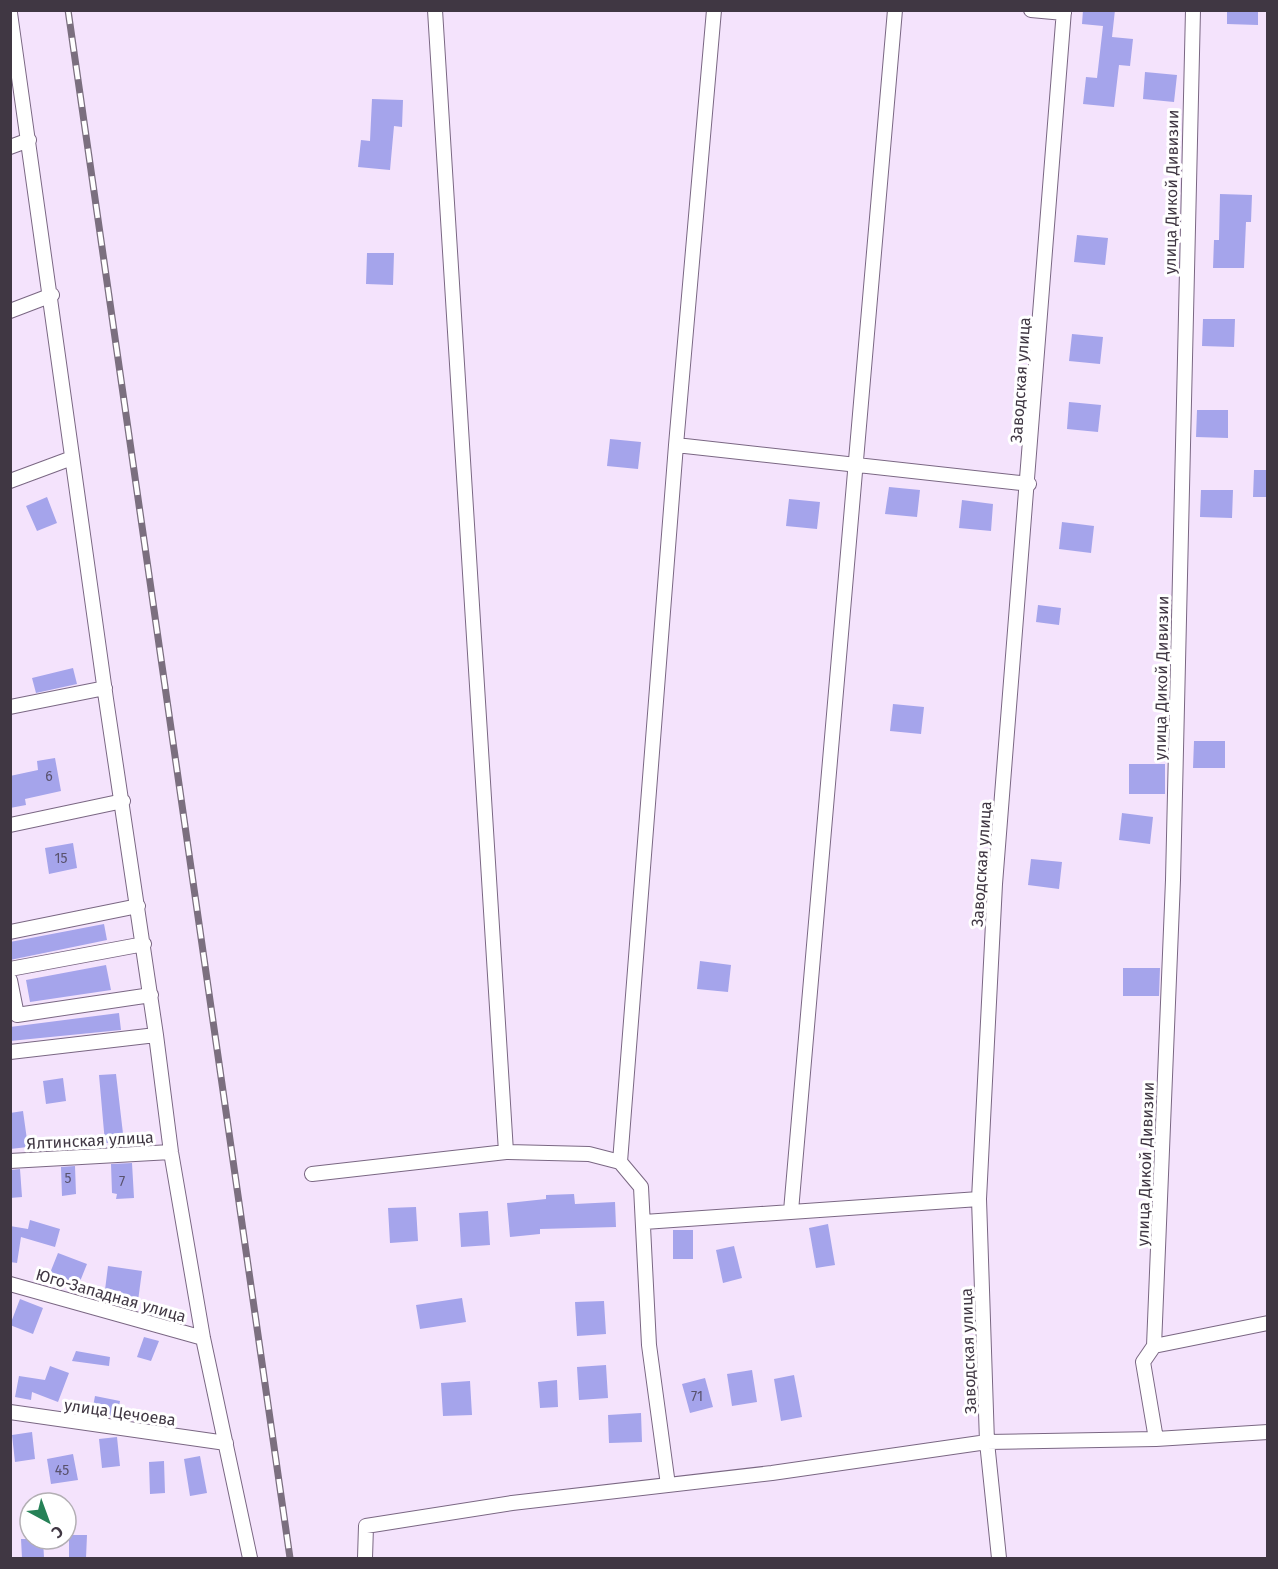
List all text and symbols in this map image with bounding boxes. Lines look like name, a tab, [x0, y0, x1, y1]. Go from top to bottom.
street label: улица Дикой Дивизии	[1161, 109, 1182, 275]
street label: Заводская улица	[1007, 316, 1034, 444]
street label: улица Дикой Дивизии	[1151, 595, 1172, 761]
house number: 6	[45, 768, 53, 785]
street label: Заводская улица	[968, 800, 995, 928]
house number: 15	[54, 850, 68, 867]
street label: улица Дикой Дивизии	[1133, 1081, 1158, 1247]
street label: Ялтинская улица	[26, 1128, 154, 1153]
house number: 5	[64, 1170, 72, 1187]
house number: 7	[119, 1173, 125, 1190]
street label: Юго-Западная улица	[34, 1265, 188, 1326]
street label: Заводская улица	[957, 1288, 980, 1414]
house number: 71	[691, 1388, 703, 1405]
street label: улица Цечоева	[63, 1395, 177, 1430]
house number: 45	[55, 1462, 69, 1479]
north arrow	[18, 1491, 78, 1551]
text: С	[47, 1522, 67, 1543]

